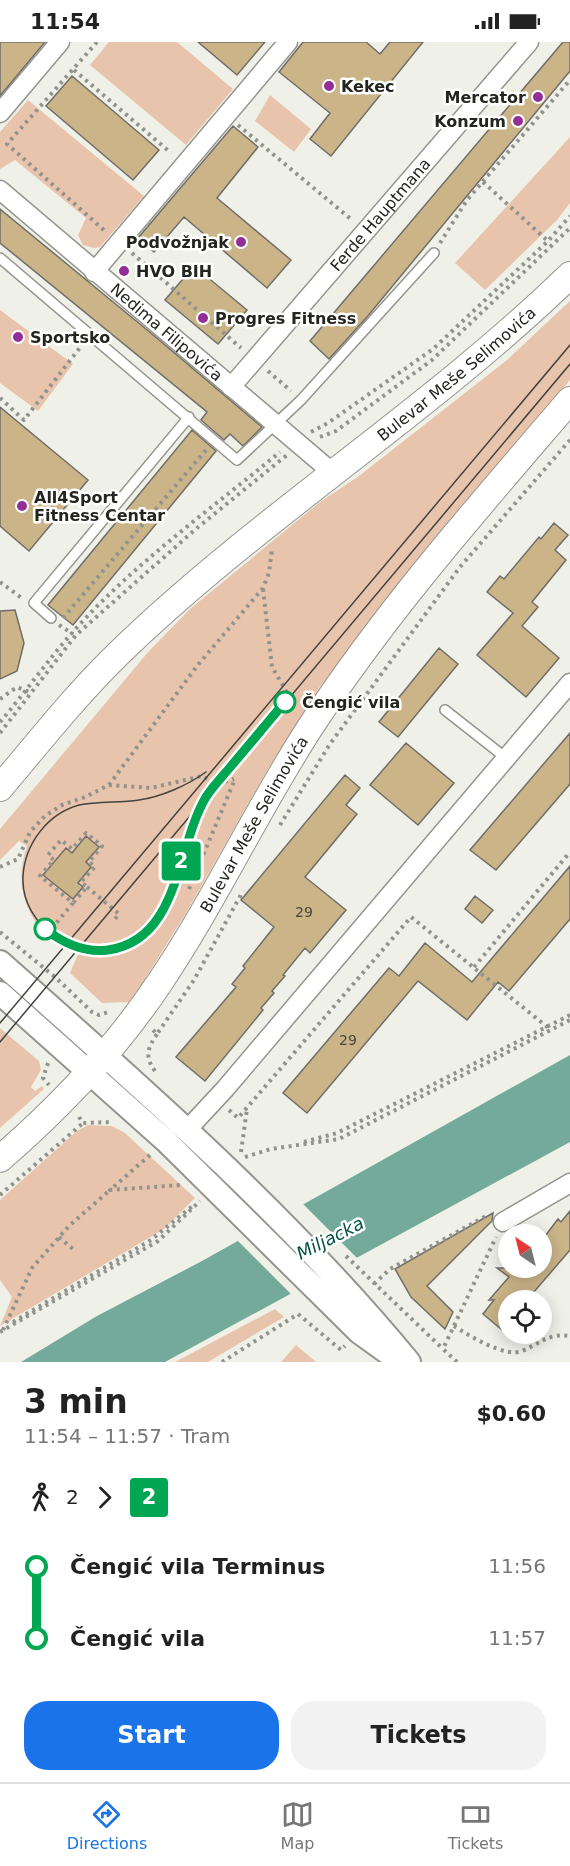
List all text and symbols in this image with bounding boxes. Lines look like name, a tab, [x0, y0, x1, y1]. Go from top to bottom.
text: 11:54	[30, 9, 100, 34]
place label: Kekec	[341, 77, 395, 96]
marker: Kekec	[322, 79, 336, 93]
place label: Mercator	[445, 88, 526, 107]
marker: Mercator	[531, 90, 545, 104]
place label: Konzum	[434, 112, 506, 131]
marker: Konzum	[511, 114, 525, 128]
street label: Ferde Hauptmana	[326, 154, 434, 275]
place label: Podvožnjak	[126, 233, 229, 252]
marker: Podvožnjak	[234, 235, 248, 249]
place label: HVO BIH	[136, 262, 212, 281]
marker: HVO BIH	[117, 264, 131, 278]
street label: Nedima Filipovića	[107, 279, 227, 385]
street label: Bulevar Meše Selimovića	[373, 303, 539, 445]
place label: Progres Fitness	[215, 309, 356, 328]
marker: Progres Fitness	[196, 311, 210, 325]
place label: Sportsko	[30, 328, 110, 347]
marker: Sportsko	[11, 330, 25, 344]
place label: All4Sport Fitness Centar	[34, 488, 165, 525]
marker: All4Sport Fitness Centar	[15, 499, 29, 513]
marker: Čengić vila	[274, 691, 296, 713]
place label: Čengić vila	[302, 693, 400, 712]
street label: Bulevar Meše Selimovića	[196, 732, 312, 916]
line badge: 2	[162, 842, 201, 880]
text: 2	[174, 849, 188, 873]
house number: 29	[295, 904, 313, 920]
unlabelled marker	[34, 918, 56, 940]
house number: 29	[339, 1032, 357, 1048]
water label: Miljacka	[293, 1212, 367, 1264]
north arrow	[498, 1224, 552, 1278]
map controls	[498, 1224, 552, 1344]
button: locate	[498, 1290, 552, 1344]
text: 3 min	[24, 1382, 128, 1421]
text: $0.60	[476, 1401, 546, 1426]
text: 11:54 – 11:57 · Tram	[24, 1424, 230, 1448]
icon: walk	[24, 1481, 57, 1514]
icon: forward	[88, 1481, 121, 1514]
text: 2	[66, 1485, 79, 1509]
text: 2	[142, 1485, 156, 1509]
text: Čengić vila Terminus	[70, 1554, 325, 1579]
text: 11:56	[488, 1554, 546, 1578]
text: Čengić vila	[70, 1626, 205, 1651]
text: 11:57	[488, 1626, 546, 1650]
button: Start	[24, 1701, 279, 1770]
button: Tickets	[291, 1701, 546, 1770]
tab: Directions	[67, 1798, 147, 1853]
tab: Map	[281, 1798, 314, 1853]
tab: Tickets	[448, 1798, 503, 1853]

